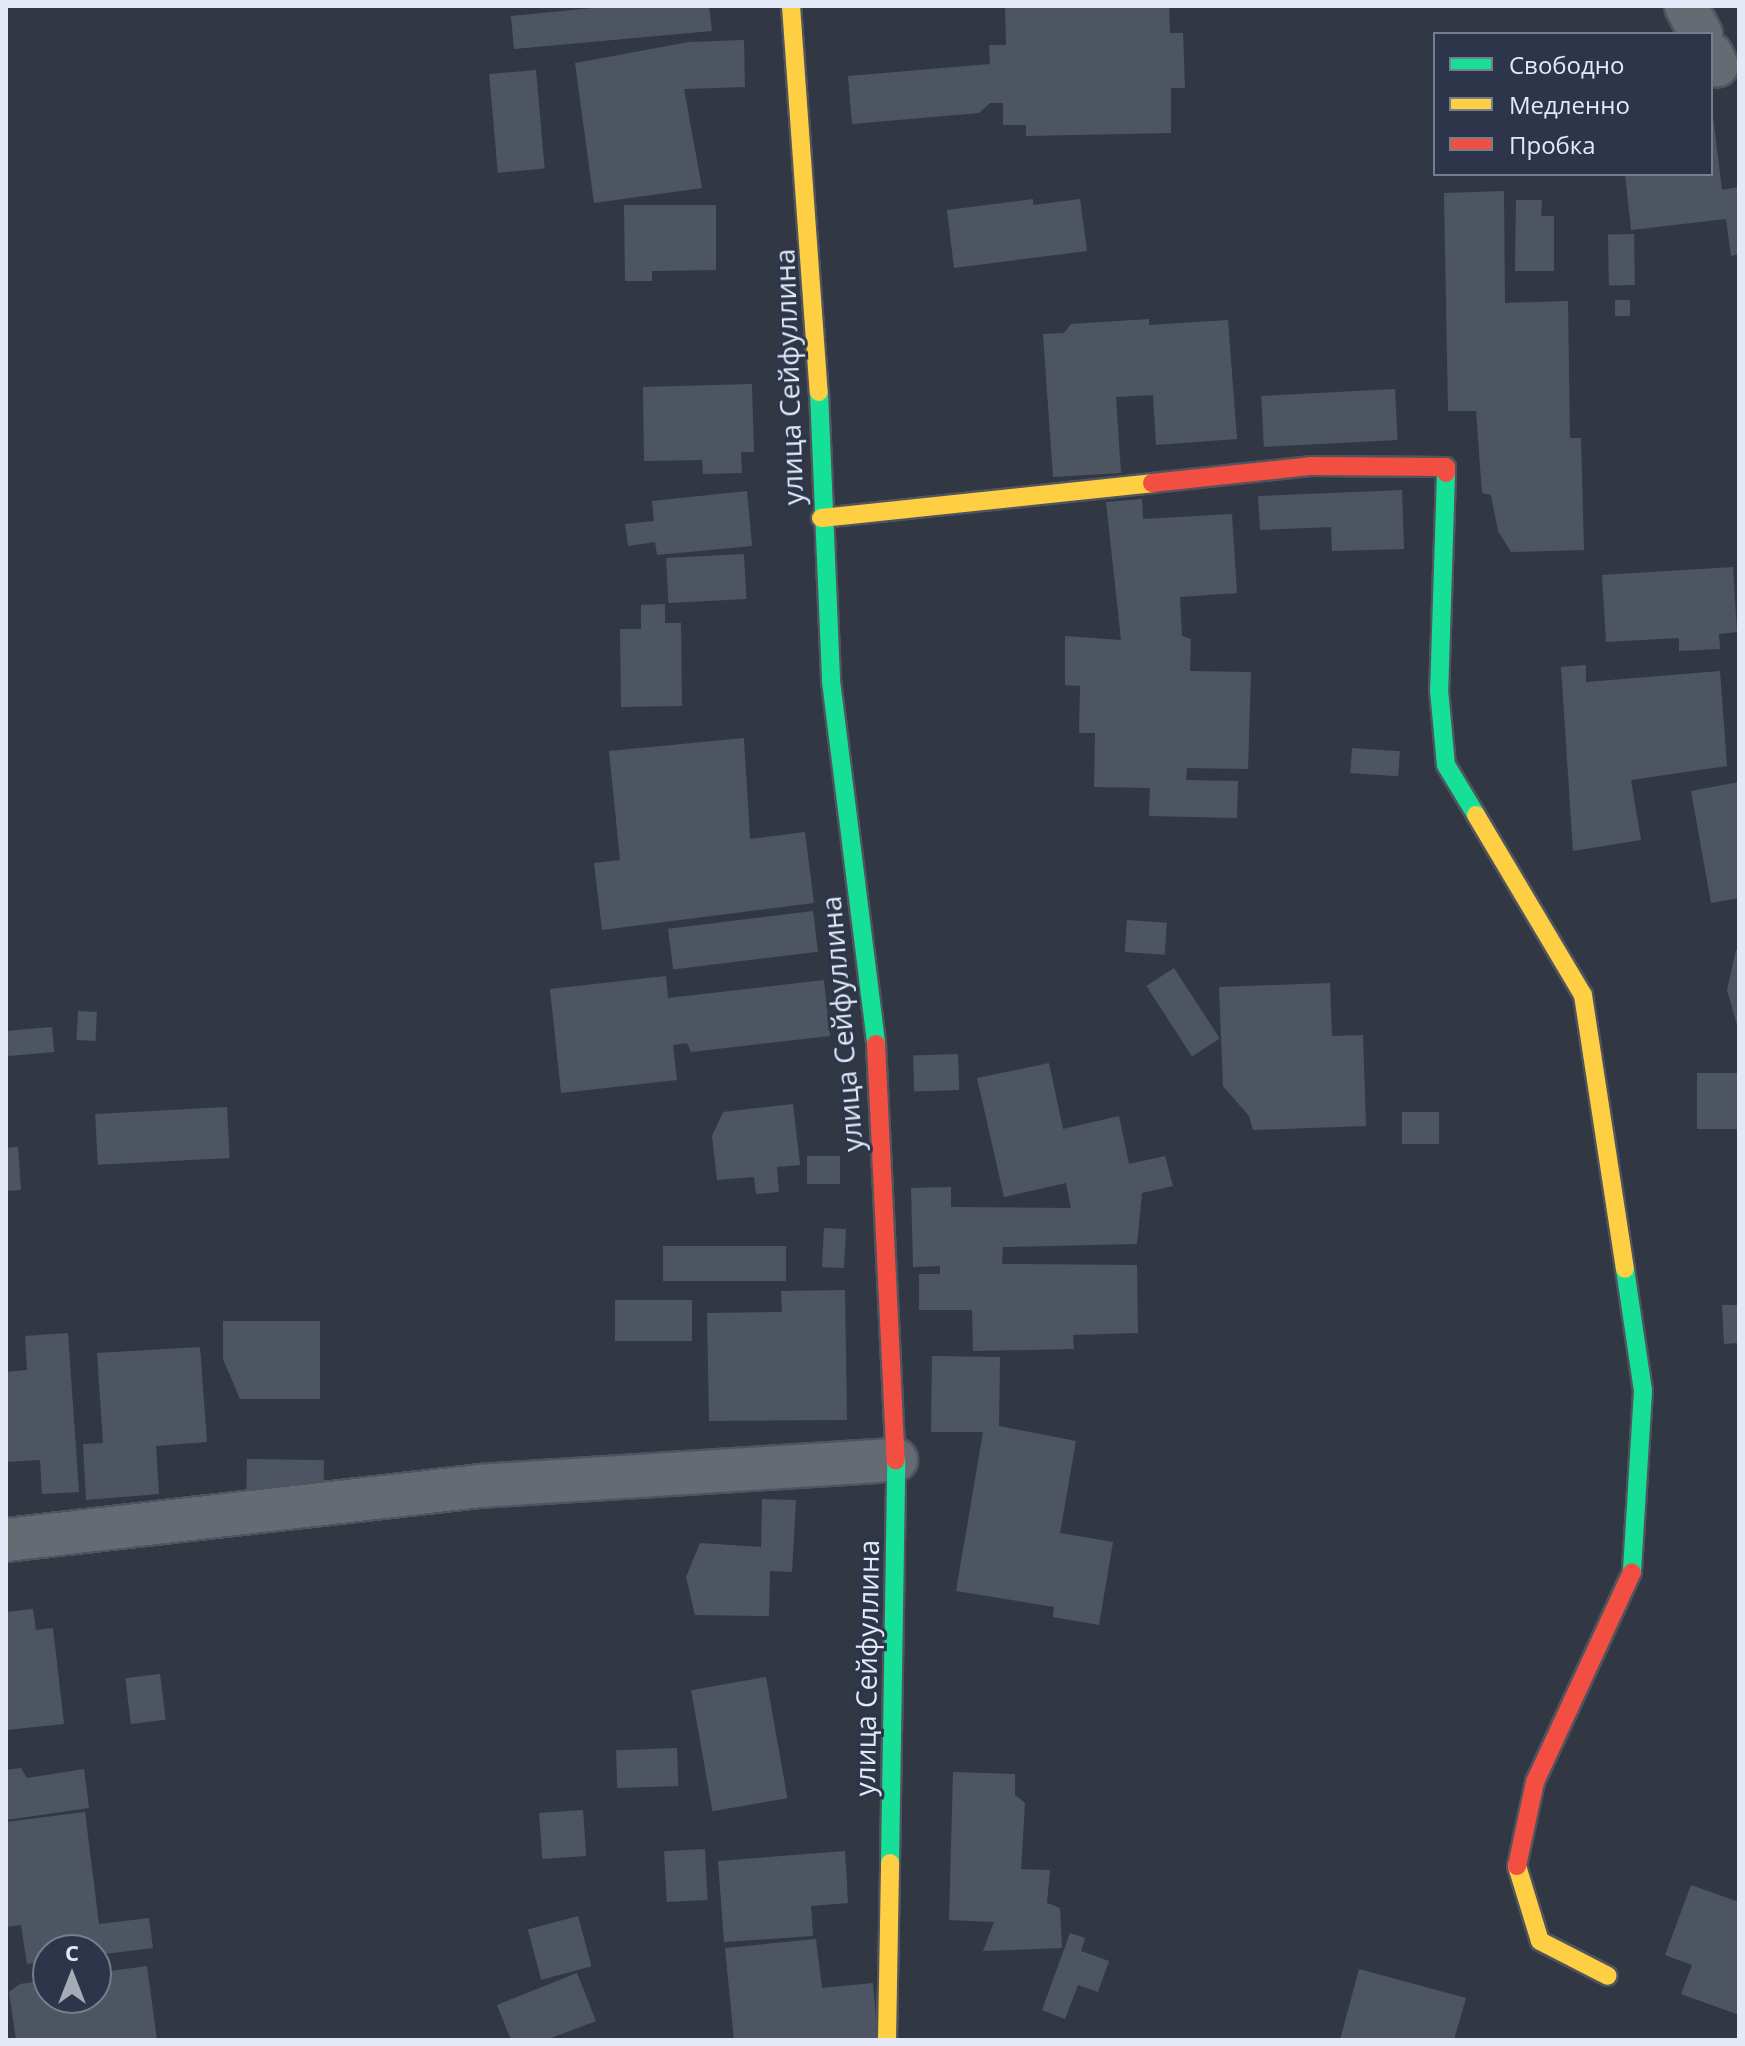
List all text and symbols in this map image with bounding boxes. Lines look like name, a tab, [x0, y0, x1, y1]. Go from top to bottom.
legend	[1433, 32, 1713, 176]
text: Свободно	[1509, 48, 1624, 81]
text: Медленно	[1509, 88, 1630, 121]
text: Пробка	[1509, 128, 1596, 161]
street label: улица Сейфуллина	[767, 248, 809, 506]
street label: улица Сейфуллина	[813, 895, 869, 1153]
street label: улица Сейфуллина	[847, 1539, 885, 1797]
north arrow	[32, 1934, 112, 2014]
text: С	[65, 1937, 79, 1967]

